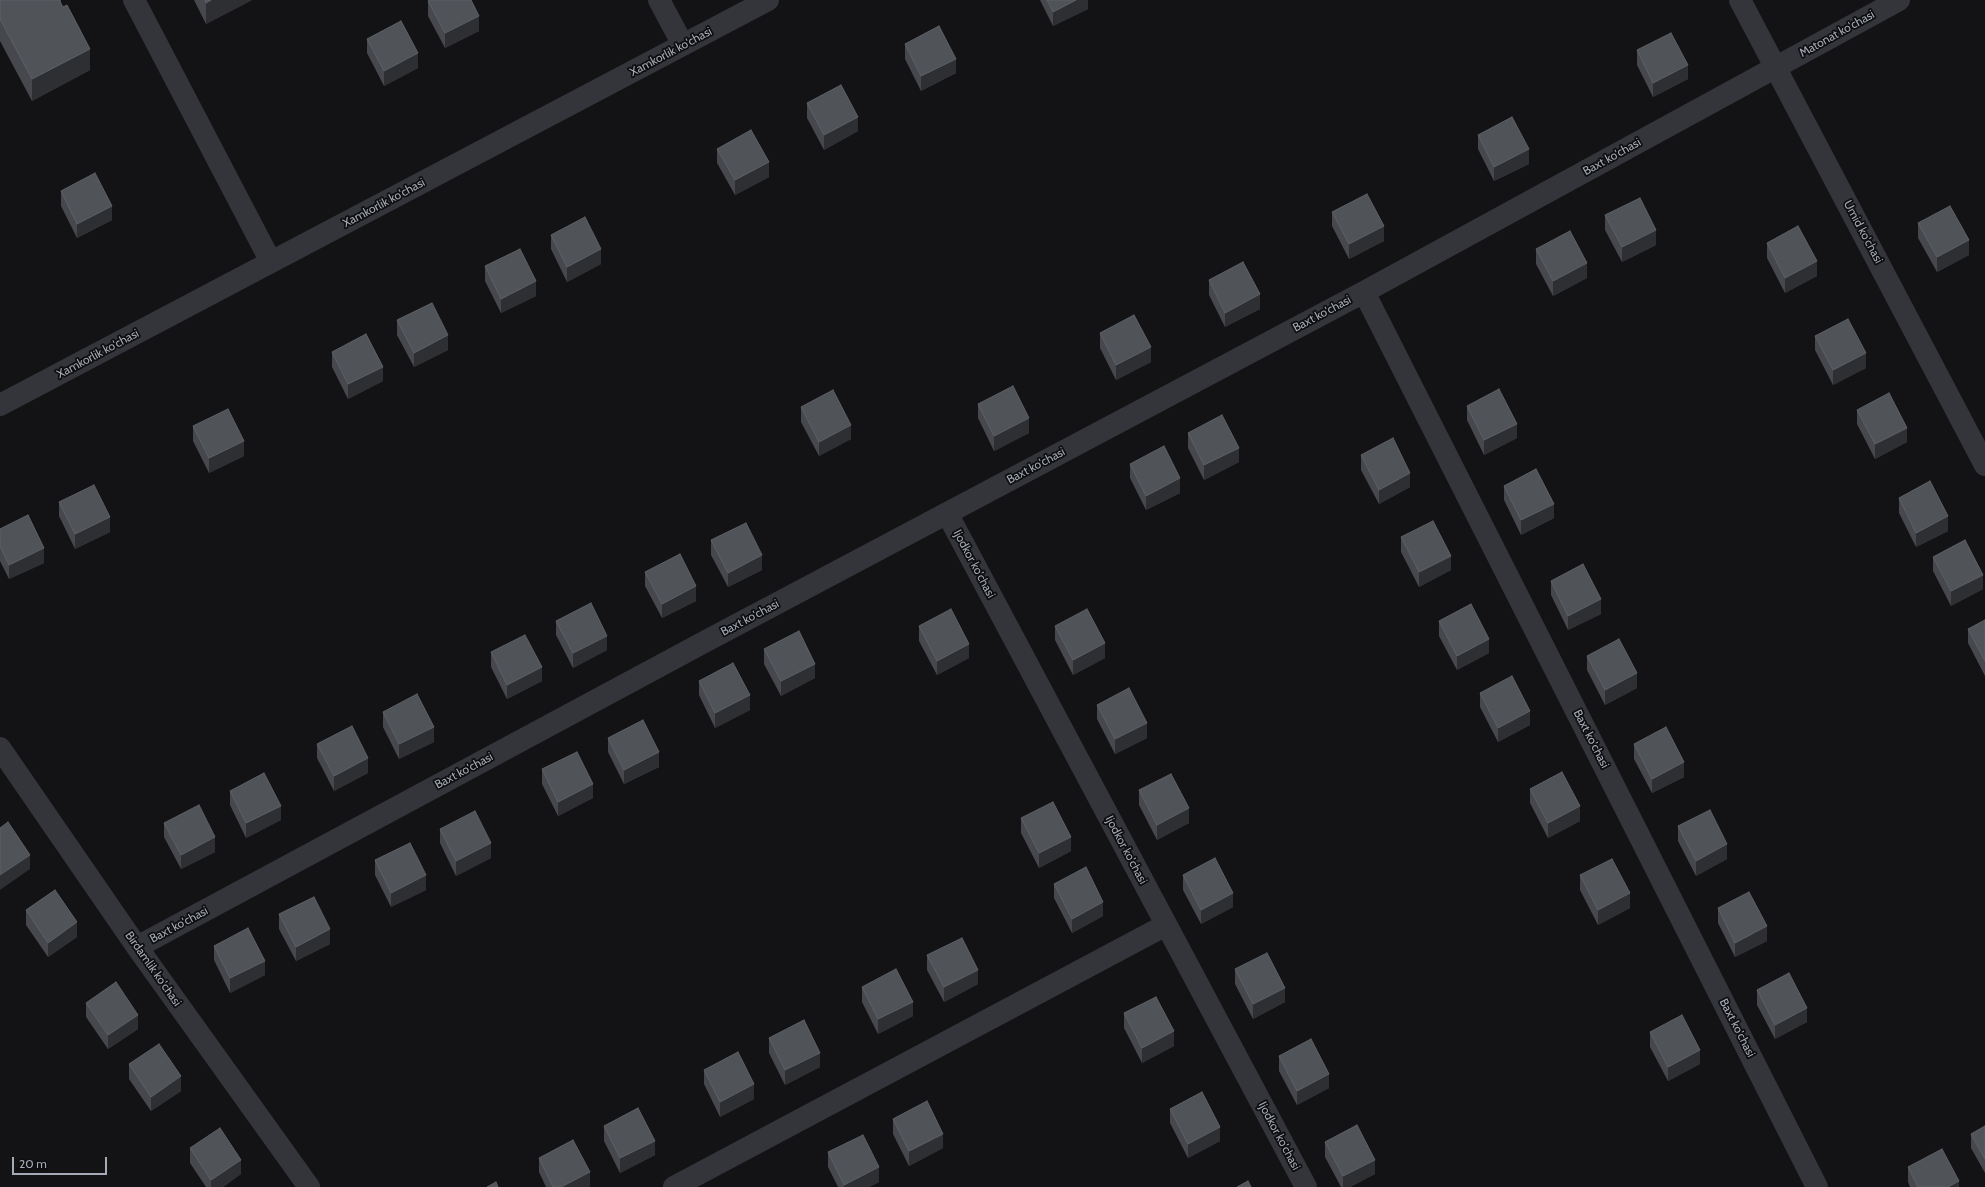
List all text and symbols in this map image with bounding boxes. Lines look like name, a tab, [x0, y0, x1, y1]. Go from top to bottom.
street label: Matonat ko'chasi	[1797, 7, 1877, 61]
street label: Xamkorlik ko'chasi	[628, 24, 714, 80]
street label: Baxt ko'chasi	[1581, 135, 1643, 179]
street label: Xamkorlik ko'chasi	[341, 175, 427, 231]
street label: Umid ko'chasi	[1840, 198, 1886, 266]
street label: Baxt ko'chasi	[1290, 293, 1354, 335]
street label: Xamkorlik ko'chasi	[55, 326, 141, 382]
street label: Baxt ko'chasi	[1004, 445, 1068, 487]
street label: Ijodkor ko'chasi	[950, 527, 998, 601]
street label: Baxt ko'chasi	[718, 597, 782, 639]
street label: Baxt ko'chasi	[1570, 707, 1612, 771]
street label: Baxt ko'chasi	[432, 750, 496, 792]
street label: Ijodkor ko'chasi	[1102, 813, 1150, 887]
street label: Baxt ko'chasi	[147, 904, 211, 946]
street label: Birdamlik ko'chasi	[122, 929, 184, 1009]
street label: Baxt ko'chasi	[1716, 996, 1758, 1060]
street label: Ijodkor ko'chasi	[1255, 1099, 1303, 1173]
scale bar	[14, 1149, 109, 1175]
text: 20 m	[19, 1156, 47, 1171]

